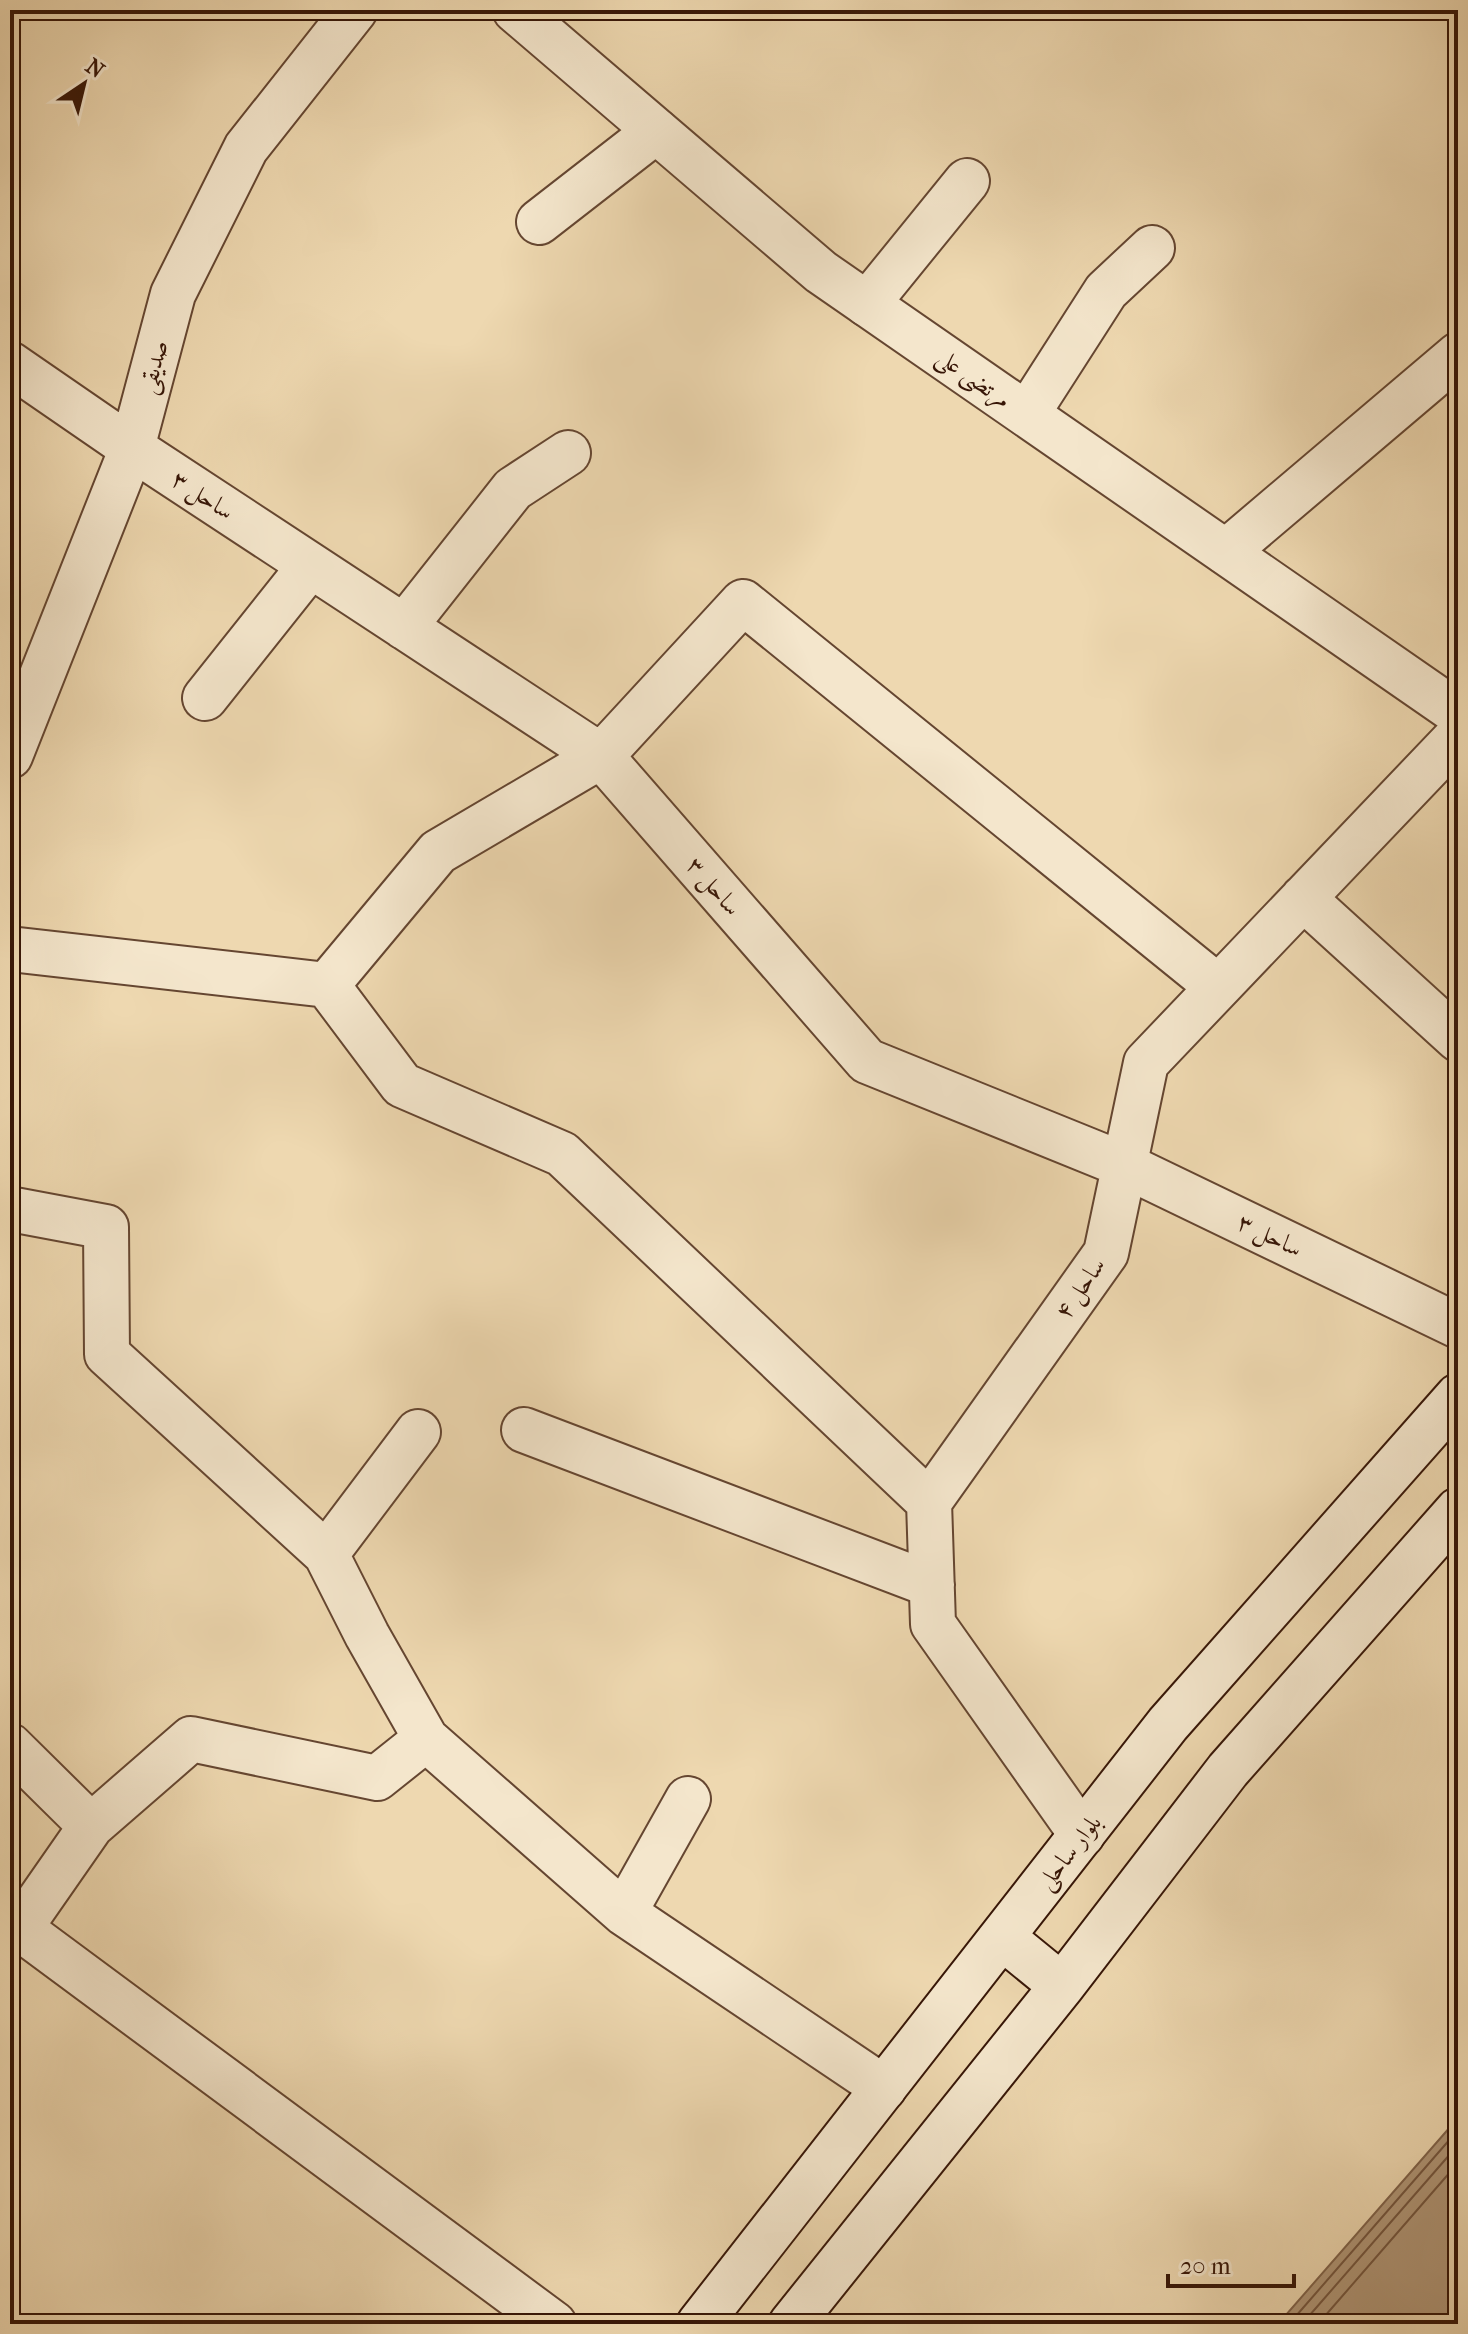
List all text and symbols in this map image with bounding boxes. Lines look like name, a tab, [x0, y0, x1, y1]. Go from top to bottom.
north arrow	[44, 44, 124, 124]
text: N	[81, 53, 109, 84]
street label: صدیقی	[132, 337, 176, 398]
street label: مرتضی علی	[930, 342, 1017, 416]
street label: ساحل ۳	[165, 465, 239, 528]
street label: ساحل ۳	[679, 851, 747, 923]
street label: ساحل ۳	[1232, 1207, 1307, 1265]
street label: ساحل ۴	[1049, 1252, 1114, 1326]
street label: بلوار ساحلی	[1031, 1809, 1109, 1897]
scale bar	[1168, 2238, 1294, 2288]
text: 20 m	[1180, 2252, 1231, 2280]

